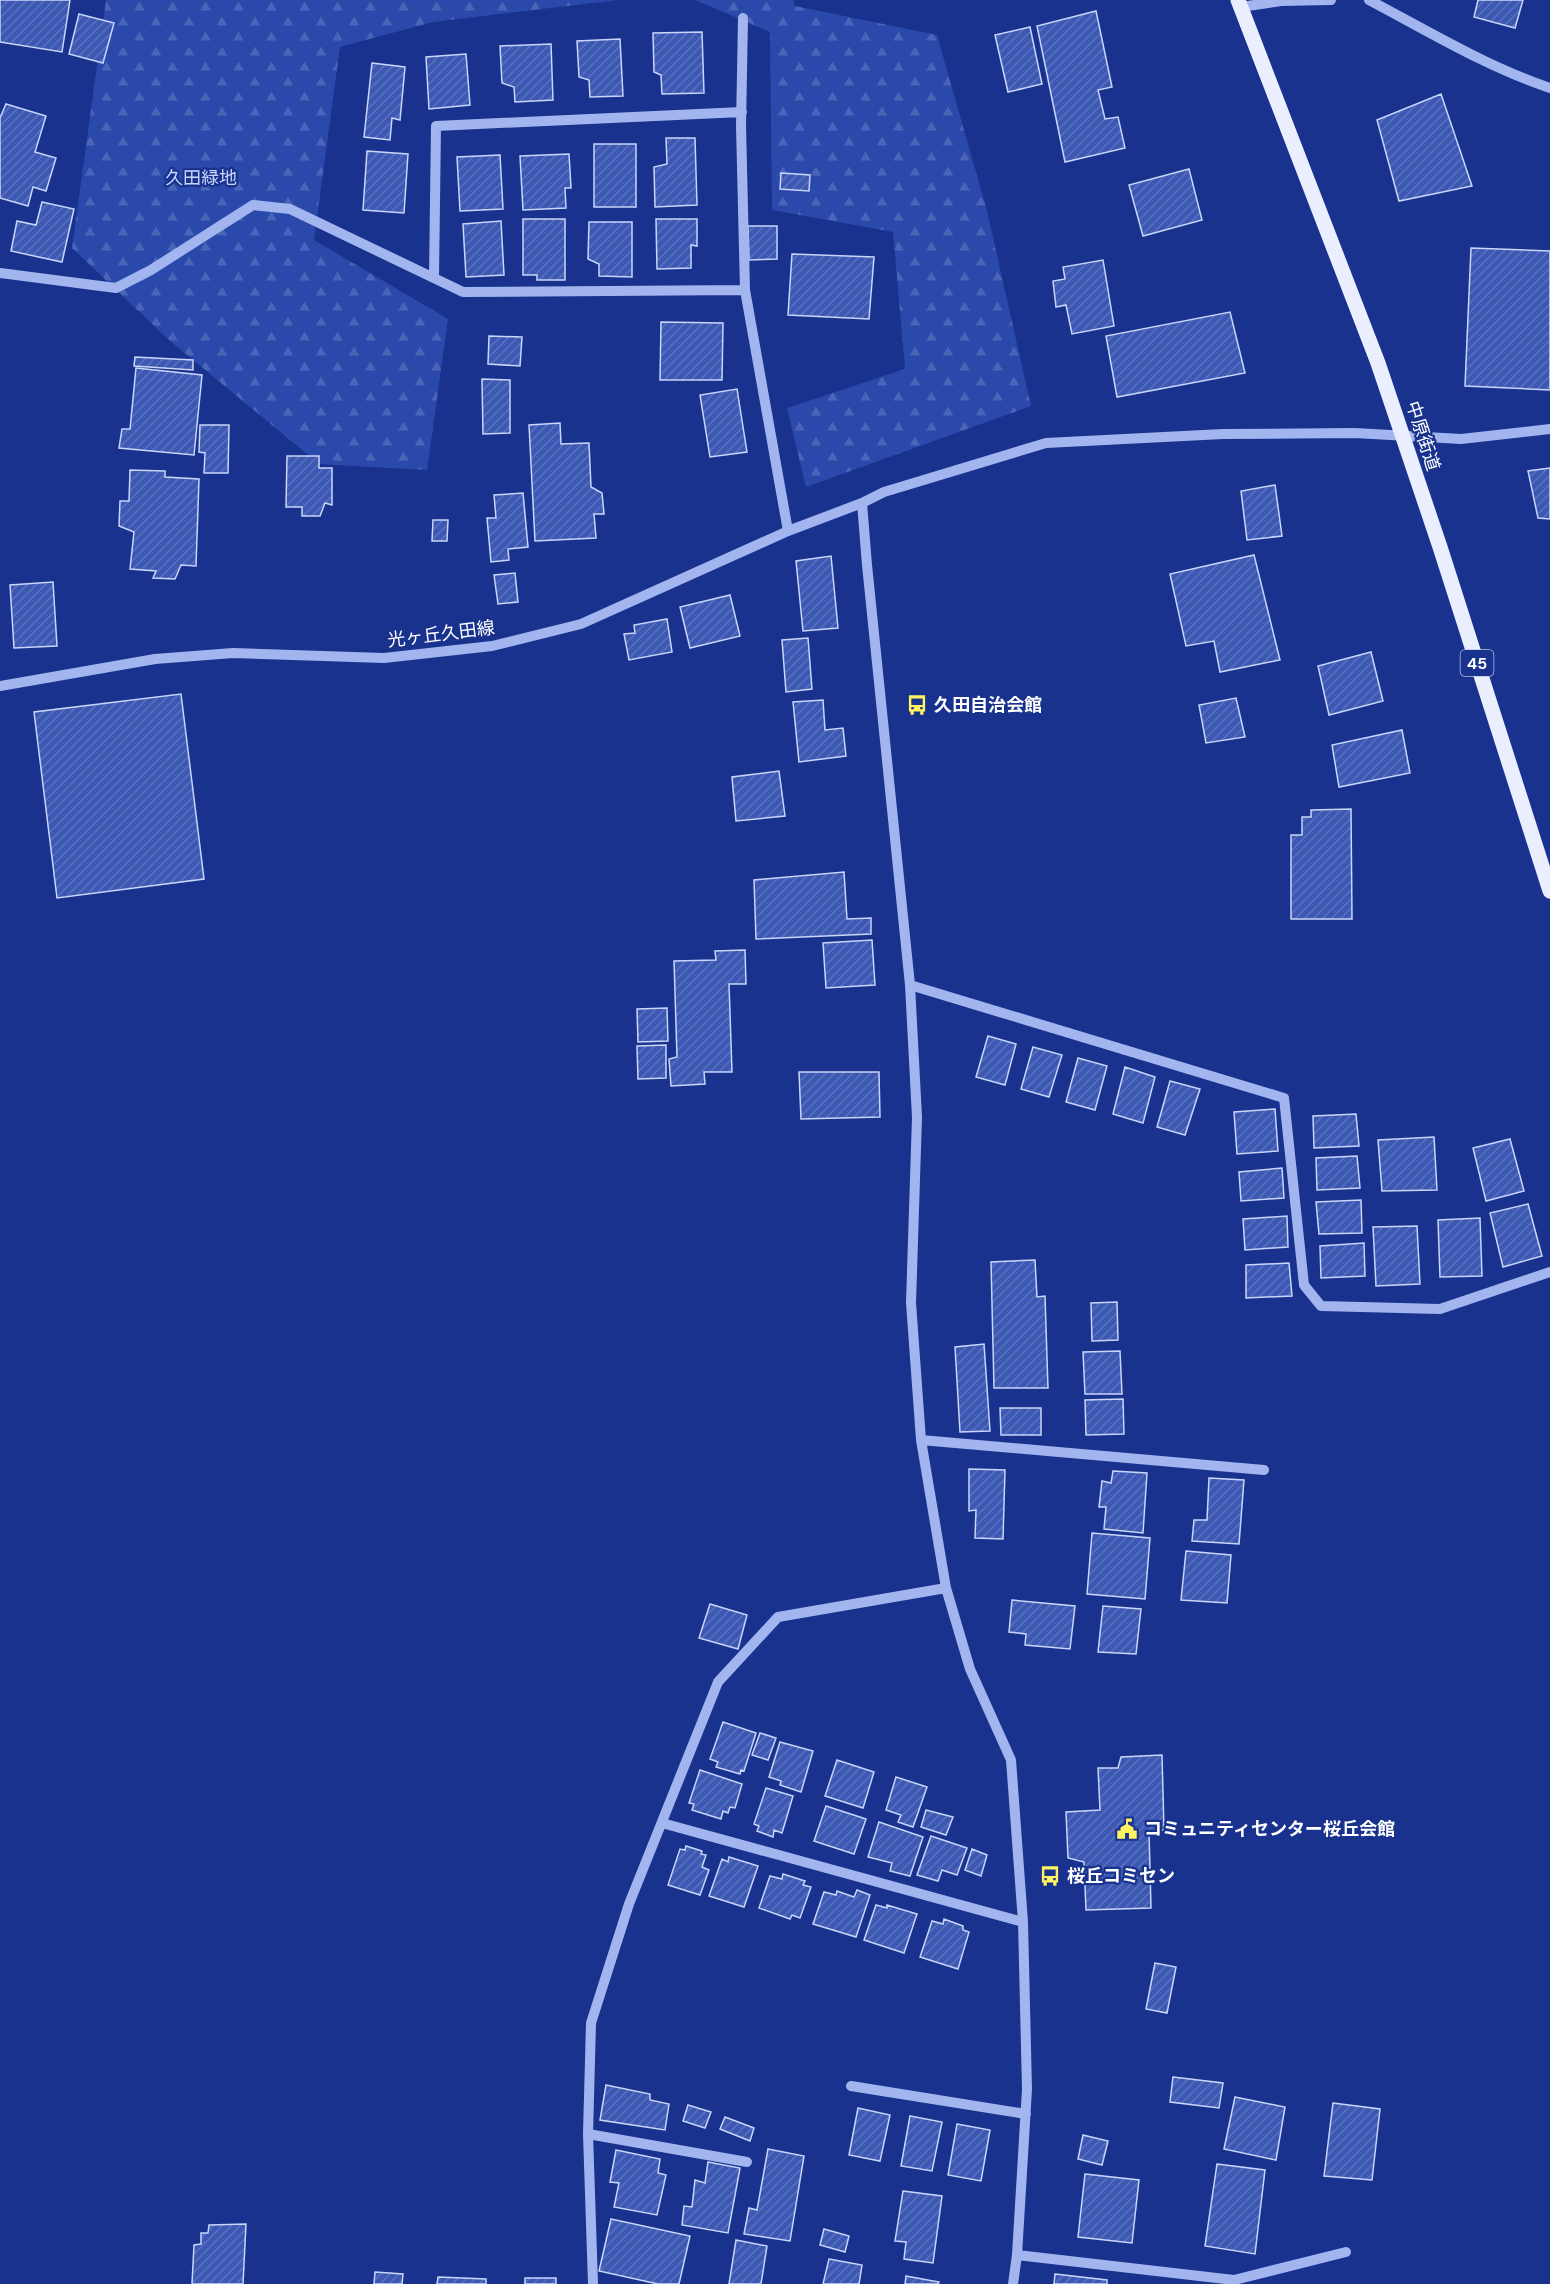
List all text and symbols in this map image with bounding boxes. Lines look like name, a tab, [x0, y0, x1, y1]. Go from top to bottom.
park label: 久田緑地	[165, 166, 237, 190]
street label: 中原街道	[1400, 398, 1446, 474]
street label: 光ヶ丘久田線	[386, 616, 496, 652]
road number: 45	[1460, 650, 1494, 676]
bus stop icon: 久田自治会館	[905, 693, 929, 717]
place label: 久田自治会館	[934, 693, 1042, 717]
public building icon: コミュニティセンター桜丘会館	[1115, 1817, 1139, 1841]
place label: コミュニティセンター桜丘会館	[1144, 1817, 1395, 1841]
bus stop icon: 桜丘コミセン	[1038, 1864, 1062, 1888]
place label: 桜丘コミセン	[1067, 1864, 1175, 1888]

